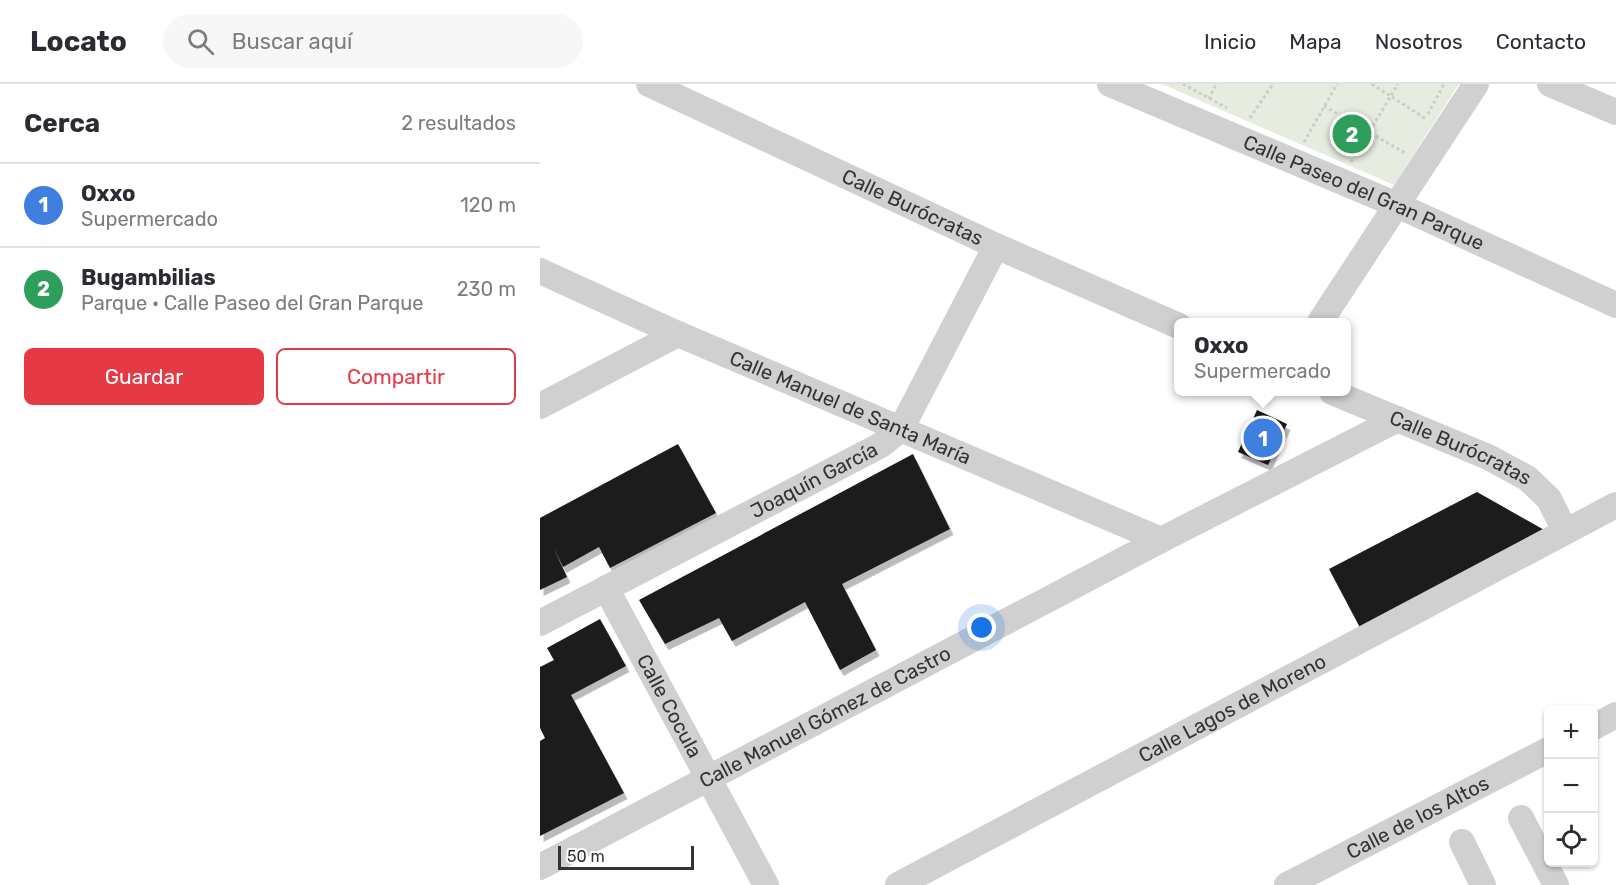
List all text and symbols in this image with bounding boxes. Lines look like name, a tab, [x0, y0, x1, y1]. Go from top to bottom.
search box	[163, 14, 583, 68]
text: Locato	[30, 25, 127, 58]
icon: search	[184, 25, 217, 58]
text: Buscar aquí	[232, 28, 352, 55]
text: Inicio	[1204, 29, 1256, 54]
text: Mapa	[1289, 29, 1342, 54]
text: Nosotros	[1375, 29, 1463, 54]
text: Contacto	[1496, 29, 1586, 54]
text: Cerca	[24, 108, 100, 139]
text: 2 resultados	[401, 111, 516, 135]
pin: 2	[1332, 112, 1372, 156]
street label: Calle Paseo del Gran Parque	[1240, 130, 1488, 255]
street label: Calle Burócratas	[838, 164, 987, 250]
text: Oxxo	[81, 180, 135, 207]
text: 1	[39, 193, 48, 217]
text: 120 m	[460, 193, 516, 217]
text: Supermercado	[81, 207, 218, 231]
text: Bugambilias	[81, 264, 216, 291]
text: 2	[37, 277, 50, 301]
text: 230 m	[457, 277, 516, 301]
text: Parque · Calle Paseo del Gran Parque	[81, 291, 424, 315]
popup	[1174, 318, 1351, 396]
text: Oxxo	[1194, 332, 1248, 359]
street label: Calle Manuel de Santa María	[726, 345, 975, 470]
button: Guardar	[24, 348, 264, 405]
button: Compartir	[276, 348, 516, 405]
text: Supermercado	[1194, 359, 1331, 383]
street label: Calle Burócratas	[1386, 405, 1536, 490]
pin: 1	[1244, 416, 1282, 460]
street label: Joaquín García	[746, 437, 882, 523]
your location	[967, 613, 996, 642]
street label: Calle Manuel Gómez de Castro	[695, 641, 955, 793]
street label: Calle Lagos de Moreno	[1134, 649, 1330, 768]
street label: Calle Cocula	[632, 650, 707, 762]
map controls	[1544, 705, 1598, 867]
button: +	[1544, 705, 1598, 759]
button: −	[1544, 759, 1598, 813]
street label: Calle de los Altos	[1342, 771, 1493, 864]
button: locate	[1544, 813, 1598, 867]
scale bar	[558, 843, 694, 870]
text: 50 m	[567, 847, 605, 866]

